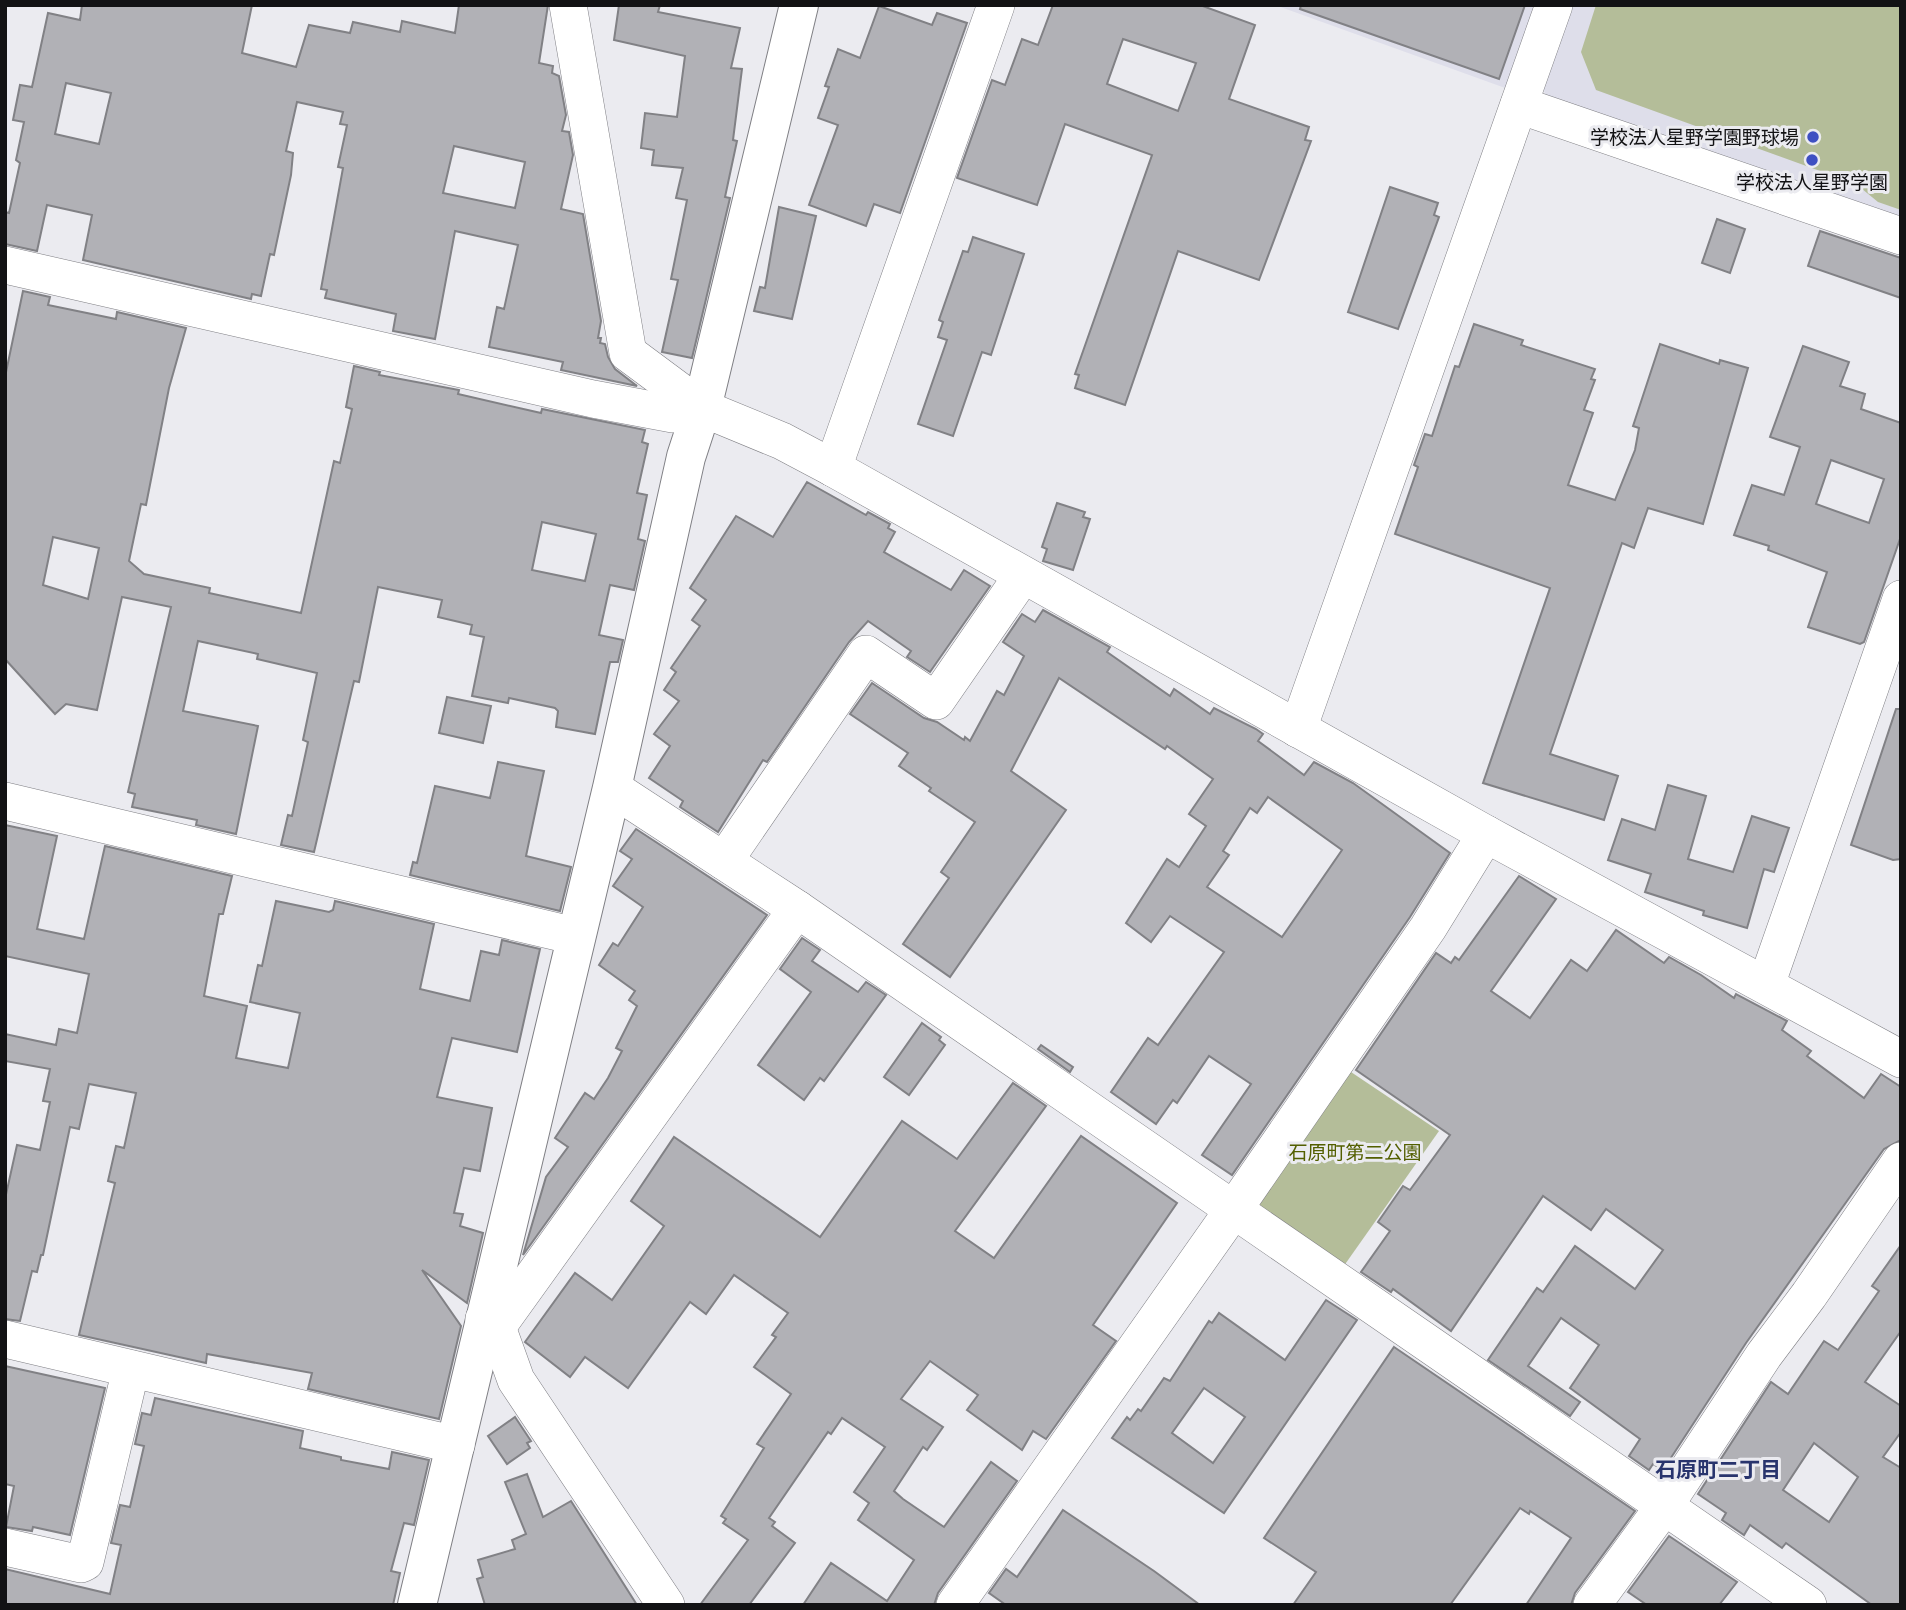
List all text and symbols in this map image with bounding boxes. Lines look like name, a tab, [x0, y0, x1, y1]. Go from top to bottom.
place label: 学校法人星野学園野球場	[1590, 127, 1799, 148]
marker: 学校法人星野学園野球場	[1805, 129, 1821, 145]
marker: 学校法人星野学園	[1804, 152, 1820, 168]
place label: 学校法人星野学園	[1736, 172, 1888, 193]
park label: 石原町第二公園	[1288, 1142, 1422, 1163]
district label: 石原町二丁目	[1655, 1458, 1781, 1481]

